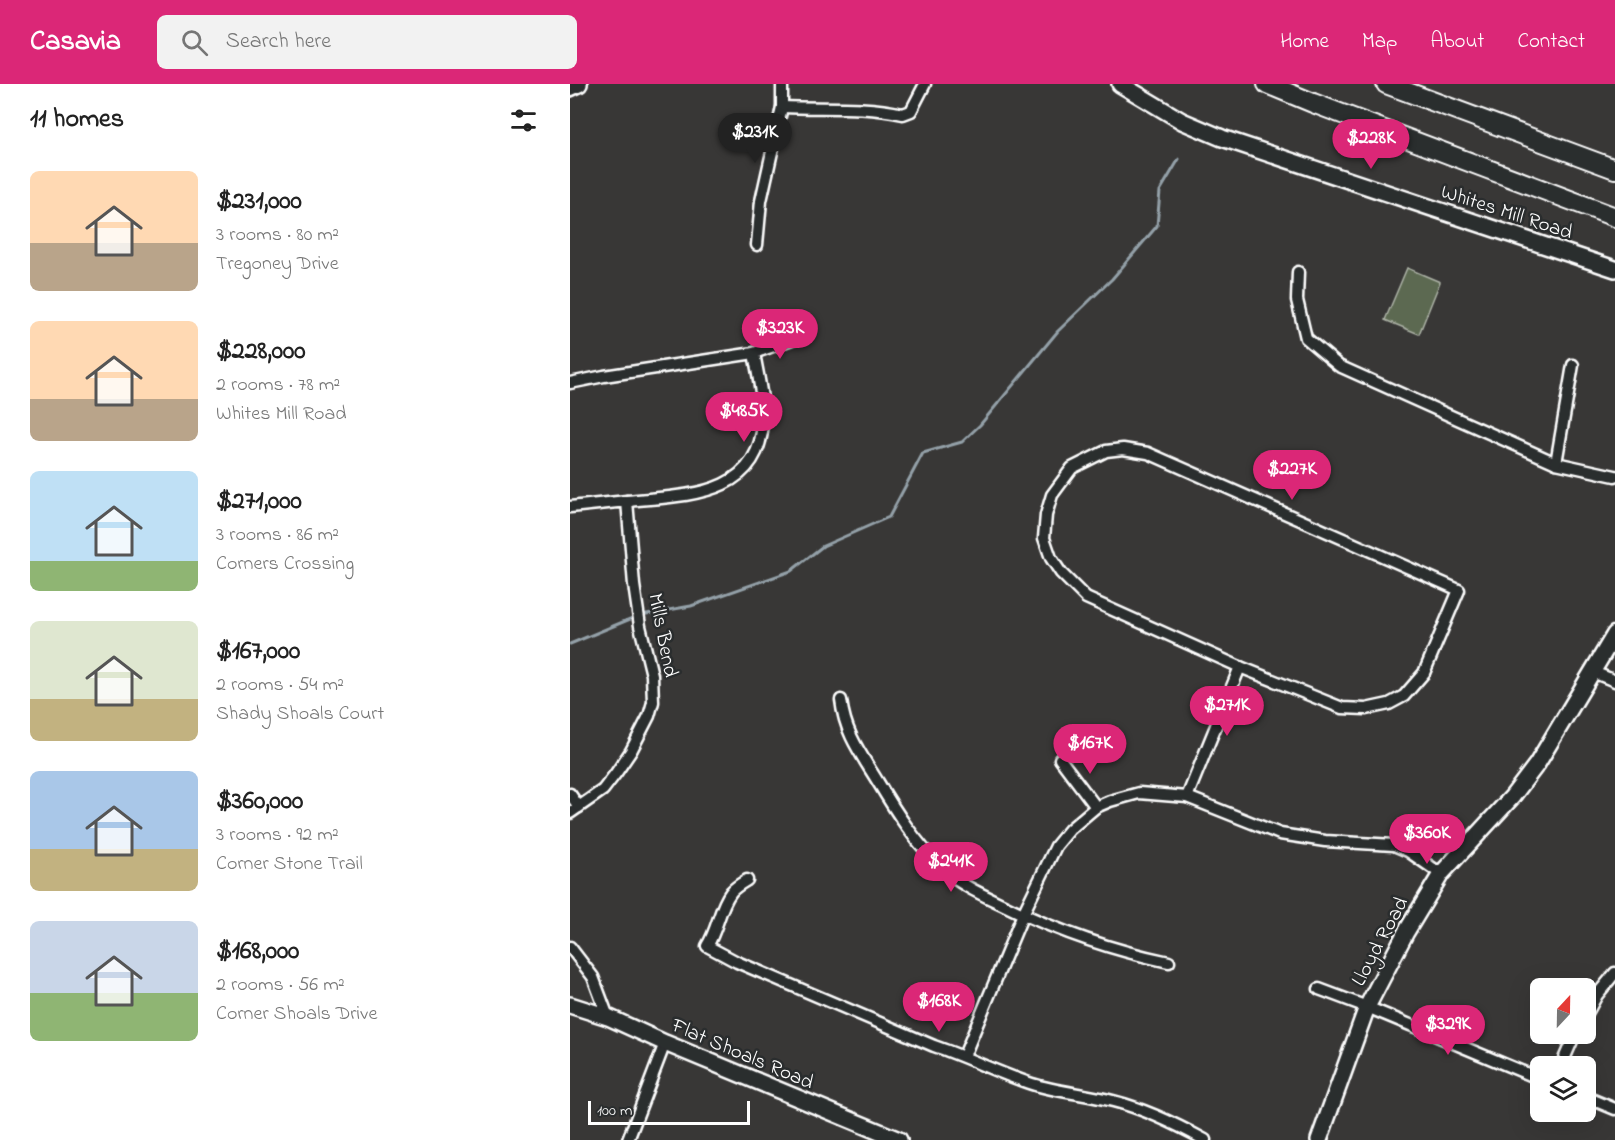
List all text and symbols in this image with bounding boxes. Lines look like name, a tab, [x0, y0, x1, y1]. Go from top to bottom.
search box	[157, 15, 577, 69]
text: Casavia	[30, 22, 121, 63]
icon: search	[178, 26, 211, 59]
text: Search here	[226, 26, 331, 58]
text: Home	[1280, 27, 1329, 57]
text: Map	[1362, 27, 1397, 57]
text: About	[1430, 27, 1484, 57]
text: Contact	[1517, 27, 1585, 57]
text: 11 homes	[30, 101, 124, 139]
icon: filters	[507, 104, 540, 137]
pin: $231K	[713, 113, 797, 164]
text: $231K	[732, 118, 778, 147]
pin: $228K	[1329, 119, 1413, 170]
text: $228K	[1346, 124, 1396, 153]
street label: Whites Mill Road	[1437, 177, 1576, 248]
text: $231,000	[216, 183, 302, 221]
icon: home	[78, 195, 150, 267]
text: 3 rooms · 80 m²	[216, 221, 339, 250]
text: Tregoney Drive	[216, 250, 339, 279]
pin: $323K	[738, 309, 822, 360]
text: $323K	[756, 314, 804, 343]
text: $228,000	[216, 333, 306, 371]
icon: home	[78, 345, 150, 417]
text: 2 rooms · 78 m²	[216, 371, 340, 400]
pin: $485K	[702, 392, 786, 443]
text: $485K	[720, 397, 768, 426]
text: Whites Mill Road	[216, 400, 346, 429]
pin: $227K	[1250, 450, 1334, 501]
text: $227K	[1267, 455, 1317, 484]
text: $271,000	[216, 483, 302, 521]
icon: home	[78, 495, 150, 567]
text: 3 rooms · 86 m²	[216, 521, 339, 550]
text: Corners Crossing	[216, 550, 354, 579]
street label: Mills Bend	[639, 591, 685, 680]
text: $167,000	[216, 633, 300, 671]
icon: home	[78, 645, 150, 717]
text: 2 rooms · 54 m²	[216, 671, 344, 700]
pin: $271K	[1185, 686, 1269, 737]
text: $271K	[1204, 691, 1250, 720]
text: Shady Shoals Court	[216, 700, 384, 729]
pin: $167K	[1048, 724, 1132, 775]
text: $167K	[1067, 729, 1113, 758]
text: $360,000	[216, 783, 303, 821]
icon: home	[78, 795, 150, 867]
pin: $360K	[1385, 814, 1469, 865]
text: $360K	[1403, 819, 1451, 848]
text: 3 rooms · 92 m²	[216, 821, 339, 850]
pin: $241K	[909, 842, 993, 893]
text: $241K	[928, 847, 974, 876]
text: Corner Stone Trail	[216, 850, 363, 879]
street label: Lloyd Road	[1345, 892, 1419, 993]
text: $168,000	[216, 933, 299, 971]
icon: home	[78, 945, 150, 1017]
text: 2 rooms · 56 m²	[216, 971, 345, 1000]
north arrow	[1530, 978, 1596, 1044]
map controls	[1530, 978, 1596, 1122]
pin: $168K	[897, 982, 981, 1033]
text: $168K	[917, 987, 961, 1016]
text: Corner Shoals Drive	[216, 1000, 377, 1029]
pin: $329K	[1406, 1005, 1490, 1056]
text: $329K	[1425, 1010, 1471, 1039]
street label: Flat Shoals Road	[666, 1011, 818, 1098]
button: layers	[1530, 1056, 1596, 1122]
scale bar	[588, 1098, 750, 1126]
text: 100 m	[597, 1099, 632, 1123]

